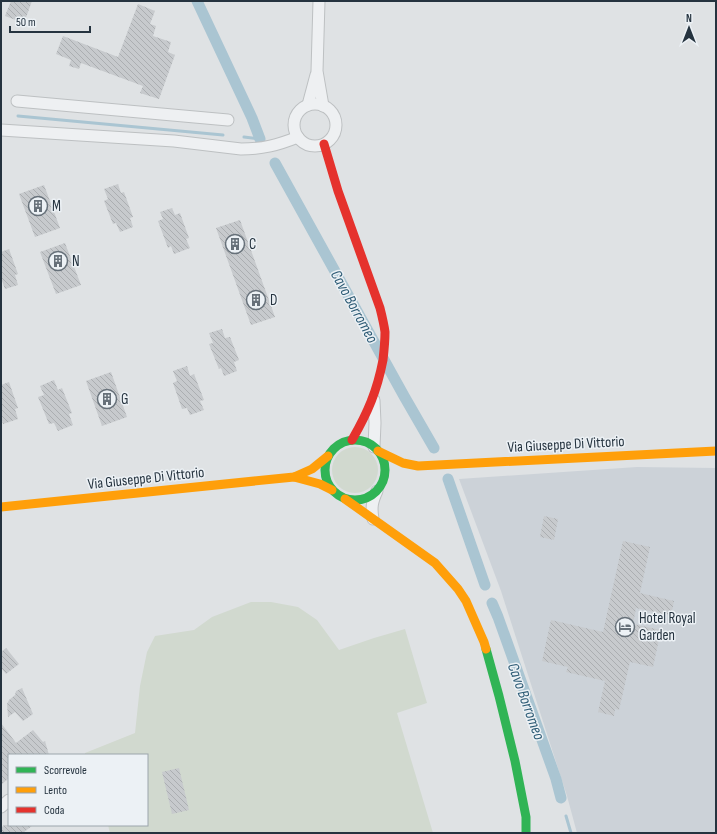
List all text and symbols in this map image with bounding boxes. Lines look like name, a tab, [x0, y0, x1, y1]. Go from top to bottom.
scale bar	[10, 8, 90, 34]
north arrow	[669, 8, 709, 48]
text: N	[686, 12, 692, 25]
text: 50 m	[16, 15, 36, 30]
building icon: M	[27, 195, 49, 217]
place label: M	[52, 197, 61, 216]
building icon: C	[224, 233, 246, 255]
place label: C	[249, 235, 256, 254]
building icon: N	[47, 250, 69, 272]
place label: N	[72, 252, 80, 271]
water label: Cavo Borromeo	[326, 267, 382, 347]
building icon: D	[245, 289, 267, 311]
place label: D	[270, 291, 277, 310]
building icon: G	[96, 388, 118, 410]
place label: G	[121, 390, 129, 409]
street label: Via Giuseppe Di Vittorio	[507, 432, 625, 457]
street label: Via Giuseppe Di Vittorio	[87, 463, 205, 494]
place label: Hotel Royal Garden	[639, 609, 696, 645]
hotel icon: Hotel Royal Garden	[614, 616, 636, 638]
water label: Cavo Borromeo	[503, 660, 548, 743]
legend	[8, 754, 148, 826]
text: Scorrevole	[44, 763, 87, 778]
text: Lento	[44, 783, 67, 798]
text: Coda	[44, 803, 65, 818]

